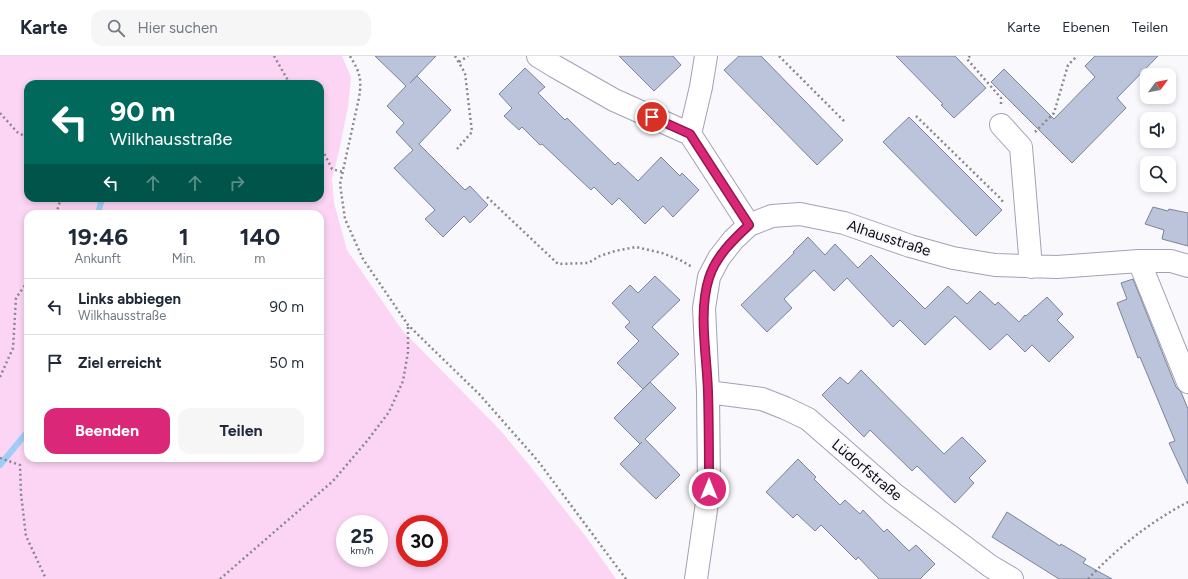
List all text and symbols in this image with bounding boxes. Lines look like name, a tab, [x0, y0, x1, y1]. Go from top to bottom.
search box	[91, 10, 371, 46]
text: Karte	[20, 16, 67, 39]
icon: search	[105, 17, 127, 39]
text: Hier suchen	[137, 19, 218, 37]
text: Karte	[1007, 19, 1040, 36]
text: Ebenen	[1062, 19, 1110, 36]
text: Teilen	[1132, 19, 1168, 36]
north arrow	[1140, 68, 1176, 104]
map controls	[1140, 68, 1176, 192]
text: 90 m	[110, 94, 175, 128]
icon: left	[44, 96, 96, 148]
pin	[635, 100, 669, 134]
icon: arrive	[641, 106, 663, 128]
button: sound	[1140, 112, 1176, 148]
text: Wilkhausstraße	[110, 128, 232, 150]
button: search	[1140, 156, 1176, 192]
icon: left	[100, 172, 122, 194]
icon: ahead	[142, 172, 164, 194]
icon: ahead	[184, 172, 206, 194]
icon: right	[226, 172, 248, 194]
street label: Alhausstraße	[845, 216, 933, 260]
text: 19:46	[68, 222, 128, 251]
text: 1	[179, 222, 189, 251]
text: 140	[239, 222, 280, 251]
text: Ankunft	[75, 251, 121, 266]
text: Min.	[172, 251, 196, 266]
text: m	[254, 251, 265, 266]
text: Links abbiegen	[78, 290, 181, 308]
icon: left	[44, 296, 66, 318]
text: 90 m	[269, 298, 304, 316]
text: Wilkhausstraße	[78, 308, 166, 323]
icon: arrive	[44, 352, 66, 374]
text: Ziel erreicht	[78, 354, 162, 372]
text: 50 m	[269, 354, 304, 372]
button: Beenden	[44, 408, 170, 454]
button: Teilen	[178, 408, 304, 454]
street label: Lüdorfstraße	[828, 435, 906, 505]
position arrow	[688, 468, 730, 510]
speed limit sign: 30	[396, 515, 448, 567]
text: 25	[350, 524, 374, 548]
text: km/h	[351, 544, 373, 557]

